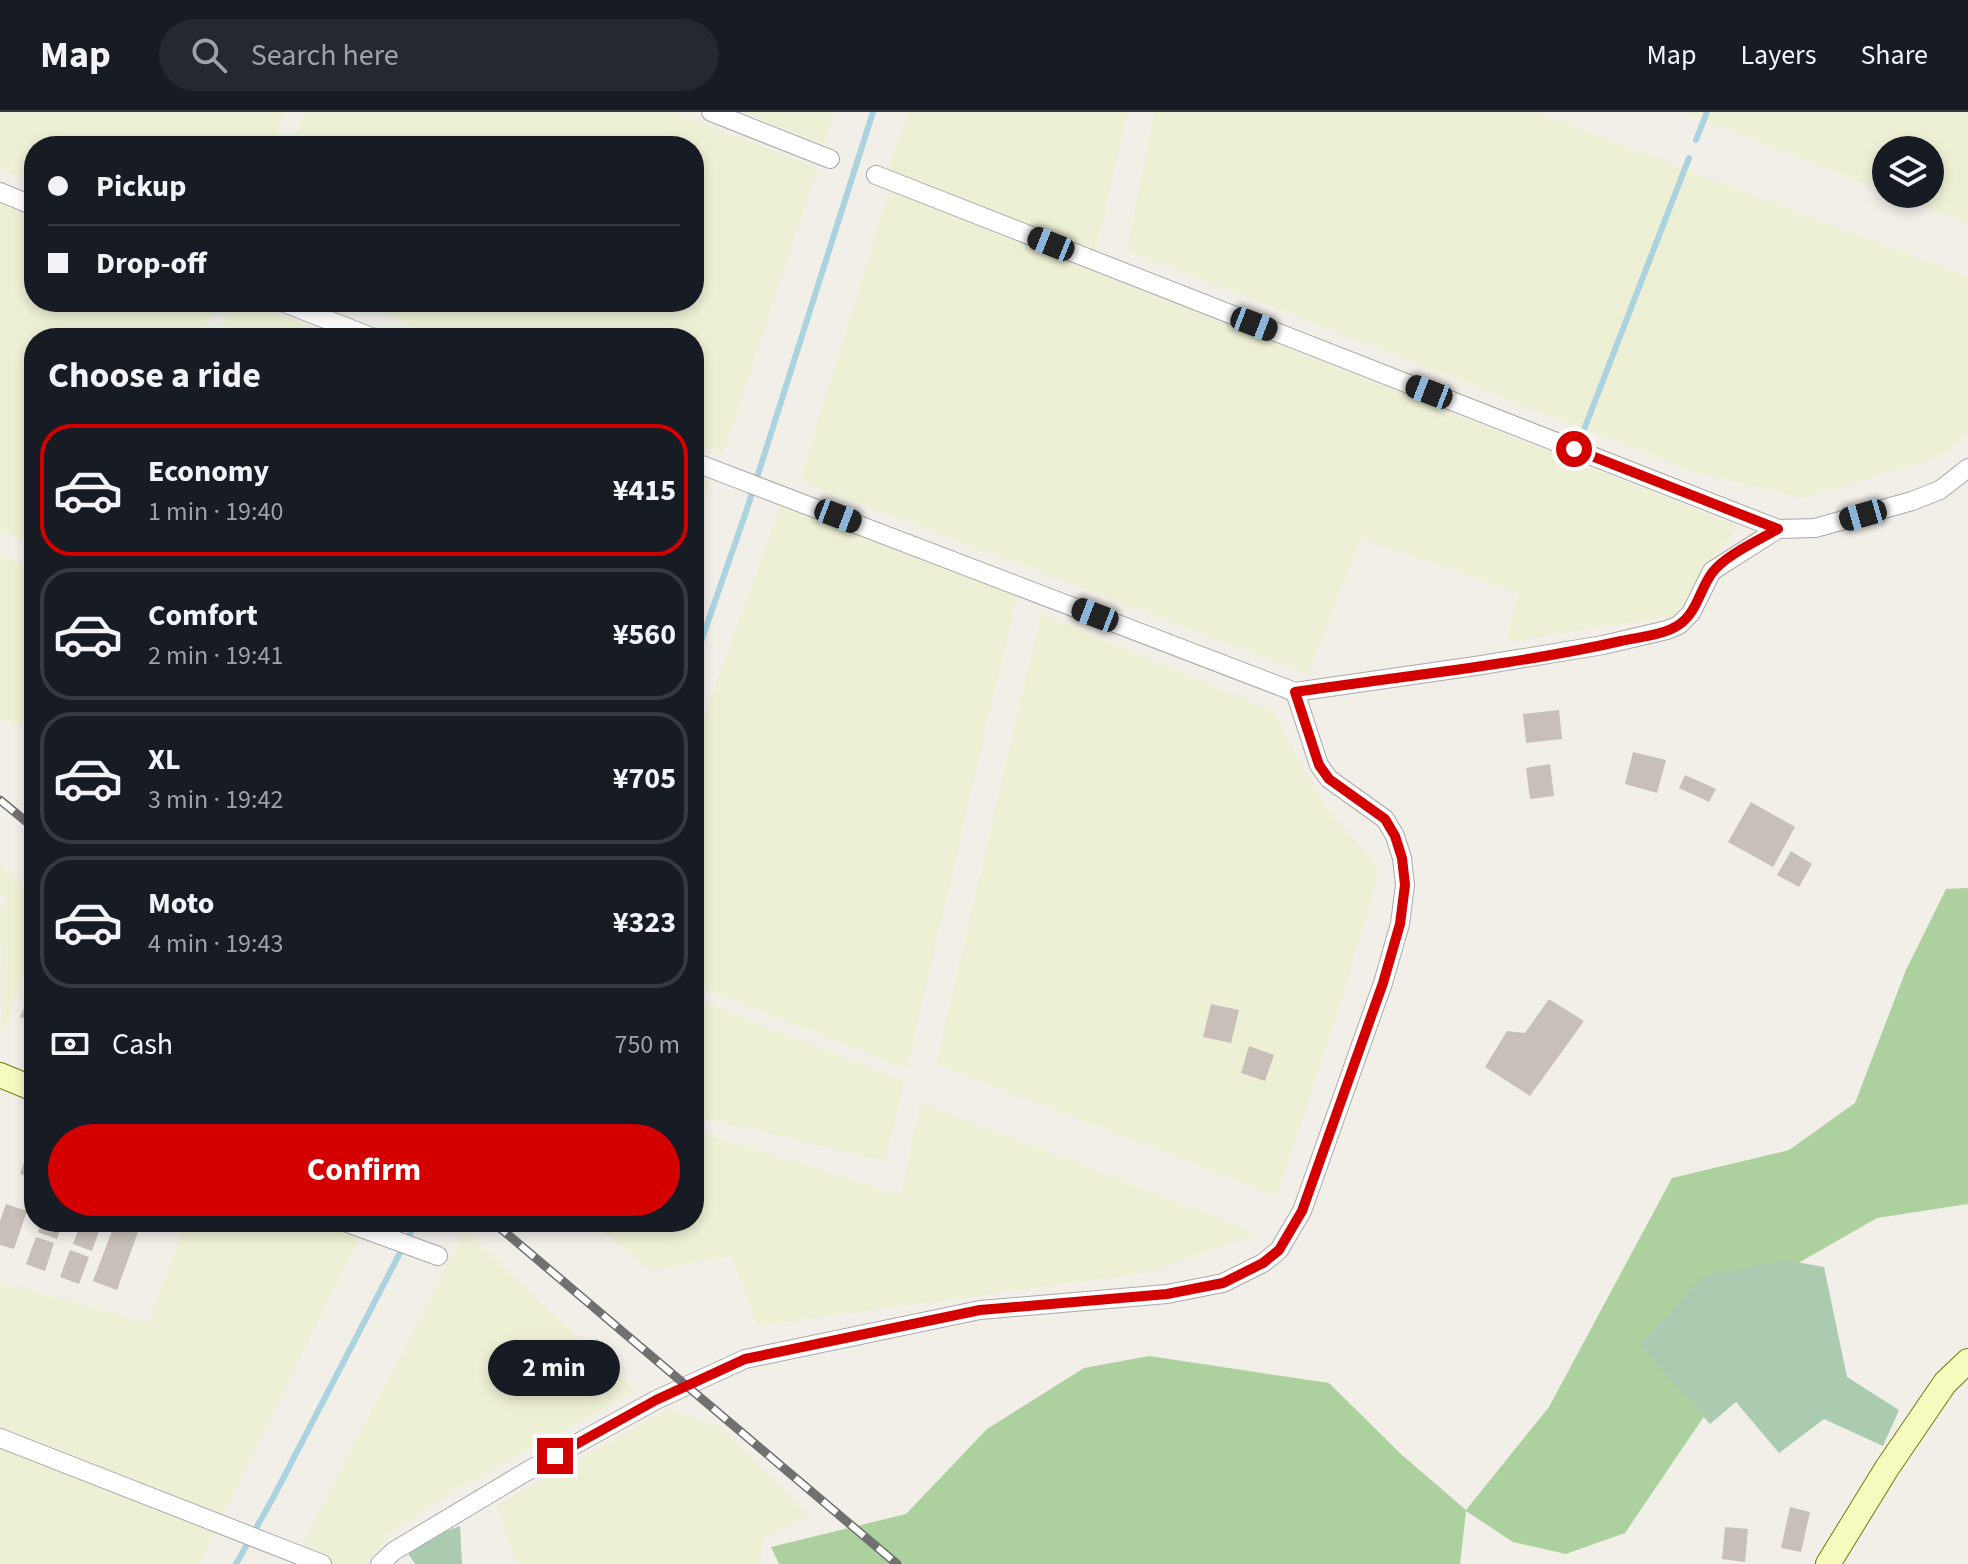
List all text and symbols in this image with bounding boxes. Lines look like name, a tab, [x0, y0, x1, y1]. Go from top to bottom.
search box	[159, 19, 719, 91]
text: Map	[40, 28, 111, 82]
icon: search	[187, 33, 231, 77]
text: Search here	[251, 34, 399, 77]
text: Map	[1646, 35, 1696, 75]
text: Layers	[1740, 35, 1816, 75]
text: Share	[1860, 35, 1928, 75]
map controls	[1872, 136, 1944, 208]
button: layers	[1872, 136, 1944, 208]
text: Pickup	[96, 165, 186, 208]
car	[1024, 224, 1078, 264]
text: Drop-off	[96, 242, 207, 285]
car	[1227, 304, 1281, 344]
text: Choose a ride	[48, 350, 261, 401]
car	[1402, 372, 1456, 412]
route start	[1556, 431, 1592, 467]
text: Economy	[148, 450, 269, 493]
icon: car	[52, 454, 124, 526]
text: ¥415	[613, 469, 676, 512]
text: 1 min · 19:40	[148, 493, 283, 530]
car	[811, 496, 865, 536]
car	[1837, 497, 1889, 533]
text: Comfort	[148, 594, 258, 637]
car	[1068, 595, 1122, 635]
icon: car	[52, 598, 124, 670]
text: ¥560	[613, 613, 676, 656]
text: 2 min · 19:41	[148, 637, 283, 674]
text: XL	[148, 738, 181, 781]
icon: car	[52, 742, 124, 814]
text: ¥705	[613, 757, 676, 800]
text: 3 min · 19:42	[148, 781, 283, 818]
text: Moto	[148, 882, 214, 925]
icon: car	[52, 886, 124, 958]
text: ¥323	[613, 901, 676, 944]
text: 4 min · 19:43	[148, 925, 283, 962]
icon: cash	[48, 1022, 92, 1066]
text: Cash	[112, 1023, 173, 1066]
text: 750 m	[614, 1026, 680, 1063]
button: Confirm	[48, 1124, 680, 1216]
callout: 2 min	[489, 1340, 621, 1396]
text: 2 min	[522, 1349, 586, 1386]
route end	[537, 1438, 573, 1474]

